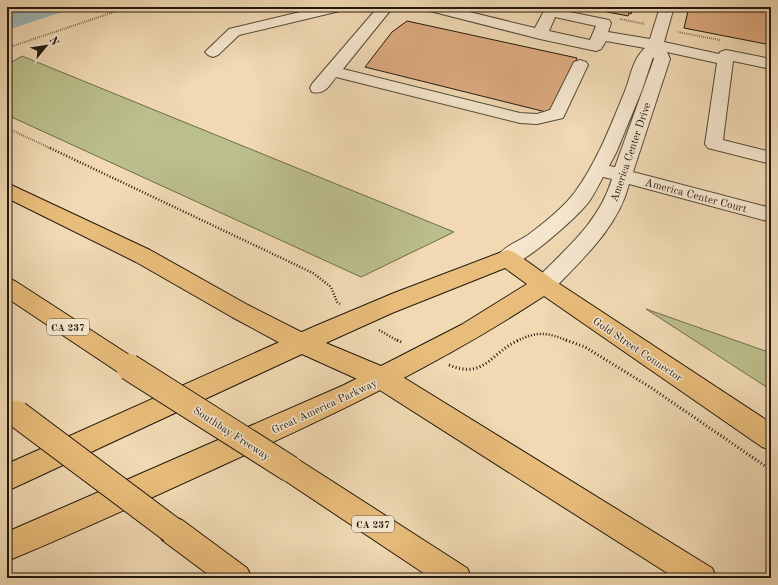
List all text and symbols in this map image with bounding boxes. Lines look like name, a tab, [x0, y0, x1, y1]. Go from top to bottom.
north arrow	[26, 26, 66, 66]
text: N	[46, 35, 61, 49]
street label: America Center Drive	[609, 101, 654, 204]
street label: America Center Court	[644, 178, 748, 215]
street label: Gold Street Connector	[590, 316, 684, 385]
road number: CA 237	[47, 319, 89, 335]
street label: Great America Parkway	[270, 378, 379, 437]
street label: Southbay Freeway	[191, 405, 272, 463]
road number: CA 237	[352, 516, 394, 532]

